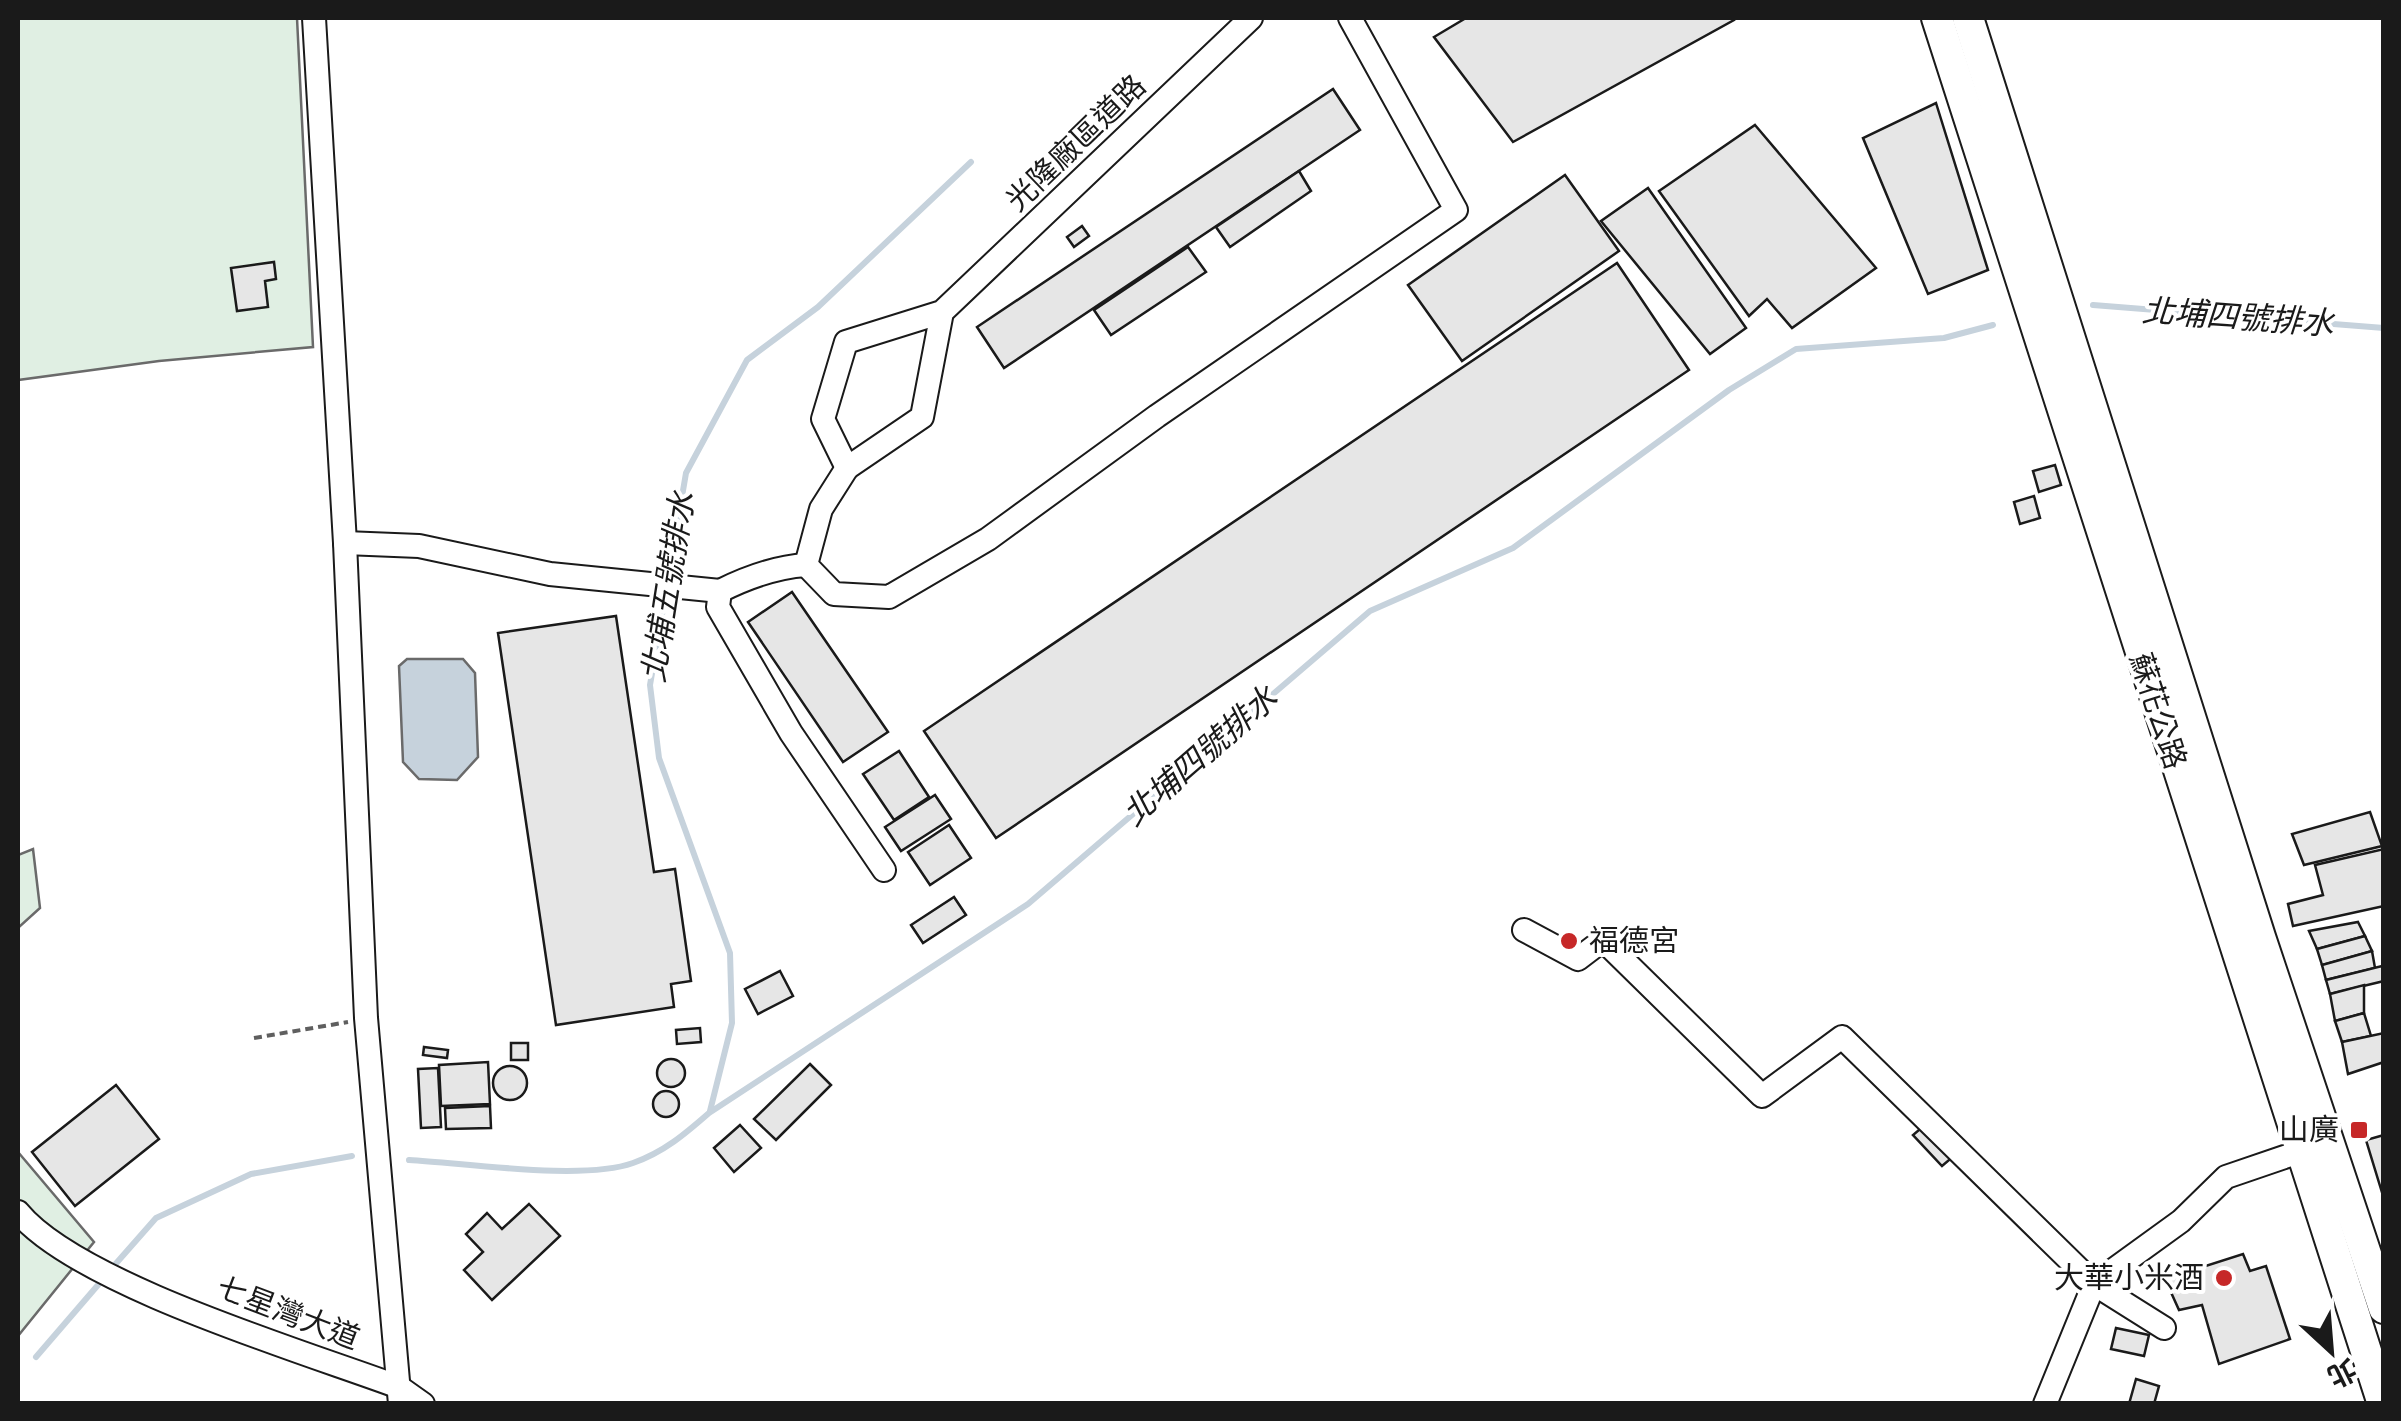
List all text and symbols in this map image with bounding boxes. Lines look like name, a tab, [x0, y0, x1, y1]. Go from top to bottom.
street label: 光隆廠區道路	[999, 68, 1153, 218]
water label: 北埔四號排水	[2141, 291, 2337, 343]
water label: 北埔五號排水	[634, 487, 702, 685]
street label: 蘇花公路	[2123, 648, 2194, 773]
water label: 北埔四號排水	[1115, 677, 1286, 833]
place label: 福德宮	[1589, 923, 1679, 958]
marker: 福德宮	[1558, 930, 1580, 952]
place label: 山廣	[2279, 1112, 2339, 1147]
marker: 山廣	[2348, 1119, 2370, 1141]
place label: 大華小米酒	[2054, 1260, 2204, 1295]
marker: 大華小米酒	[2213, 1267, 2235, 1289]
street label: 七星灣大道	[212, 1269, 364, 1356]
north arrow	[2281, 1301, 2381, 1401]
text: 北	[2322, 1352, 2362, 1394]

